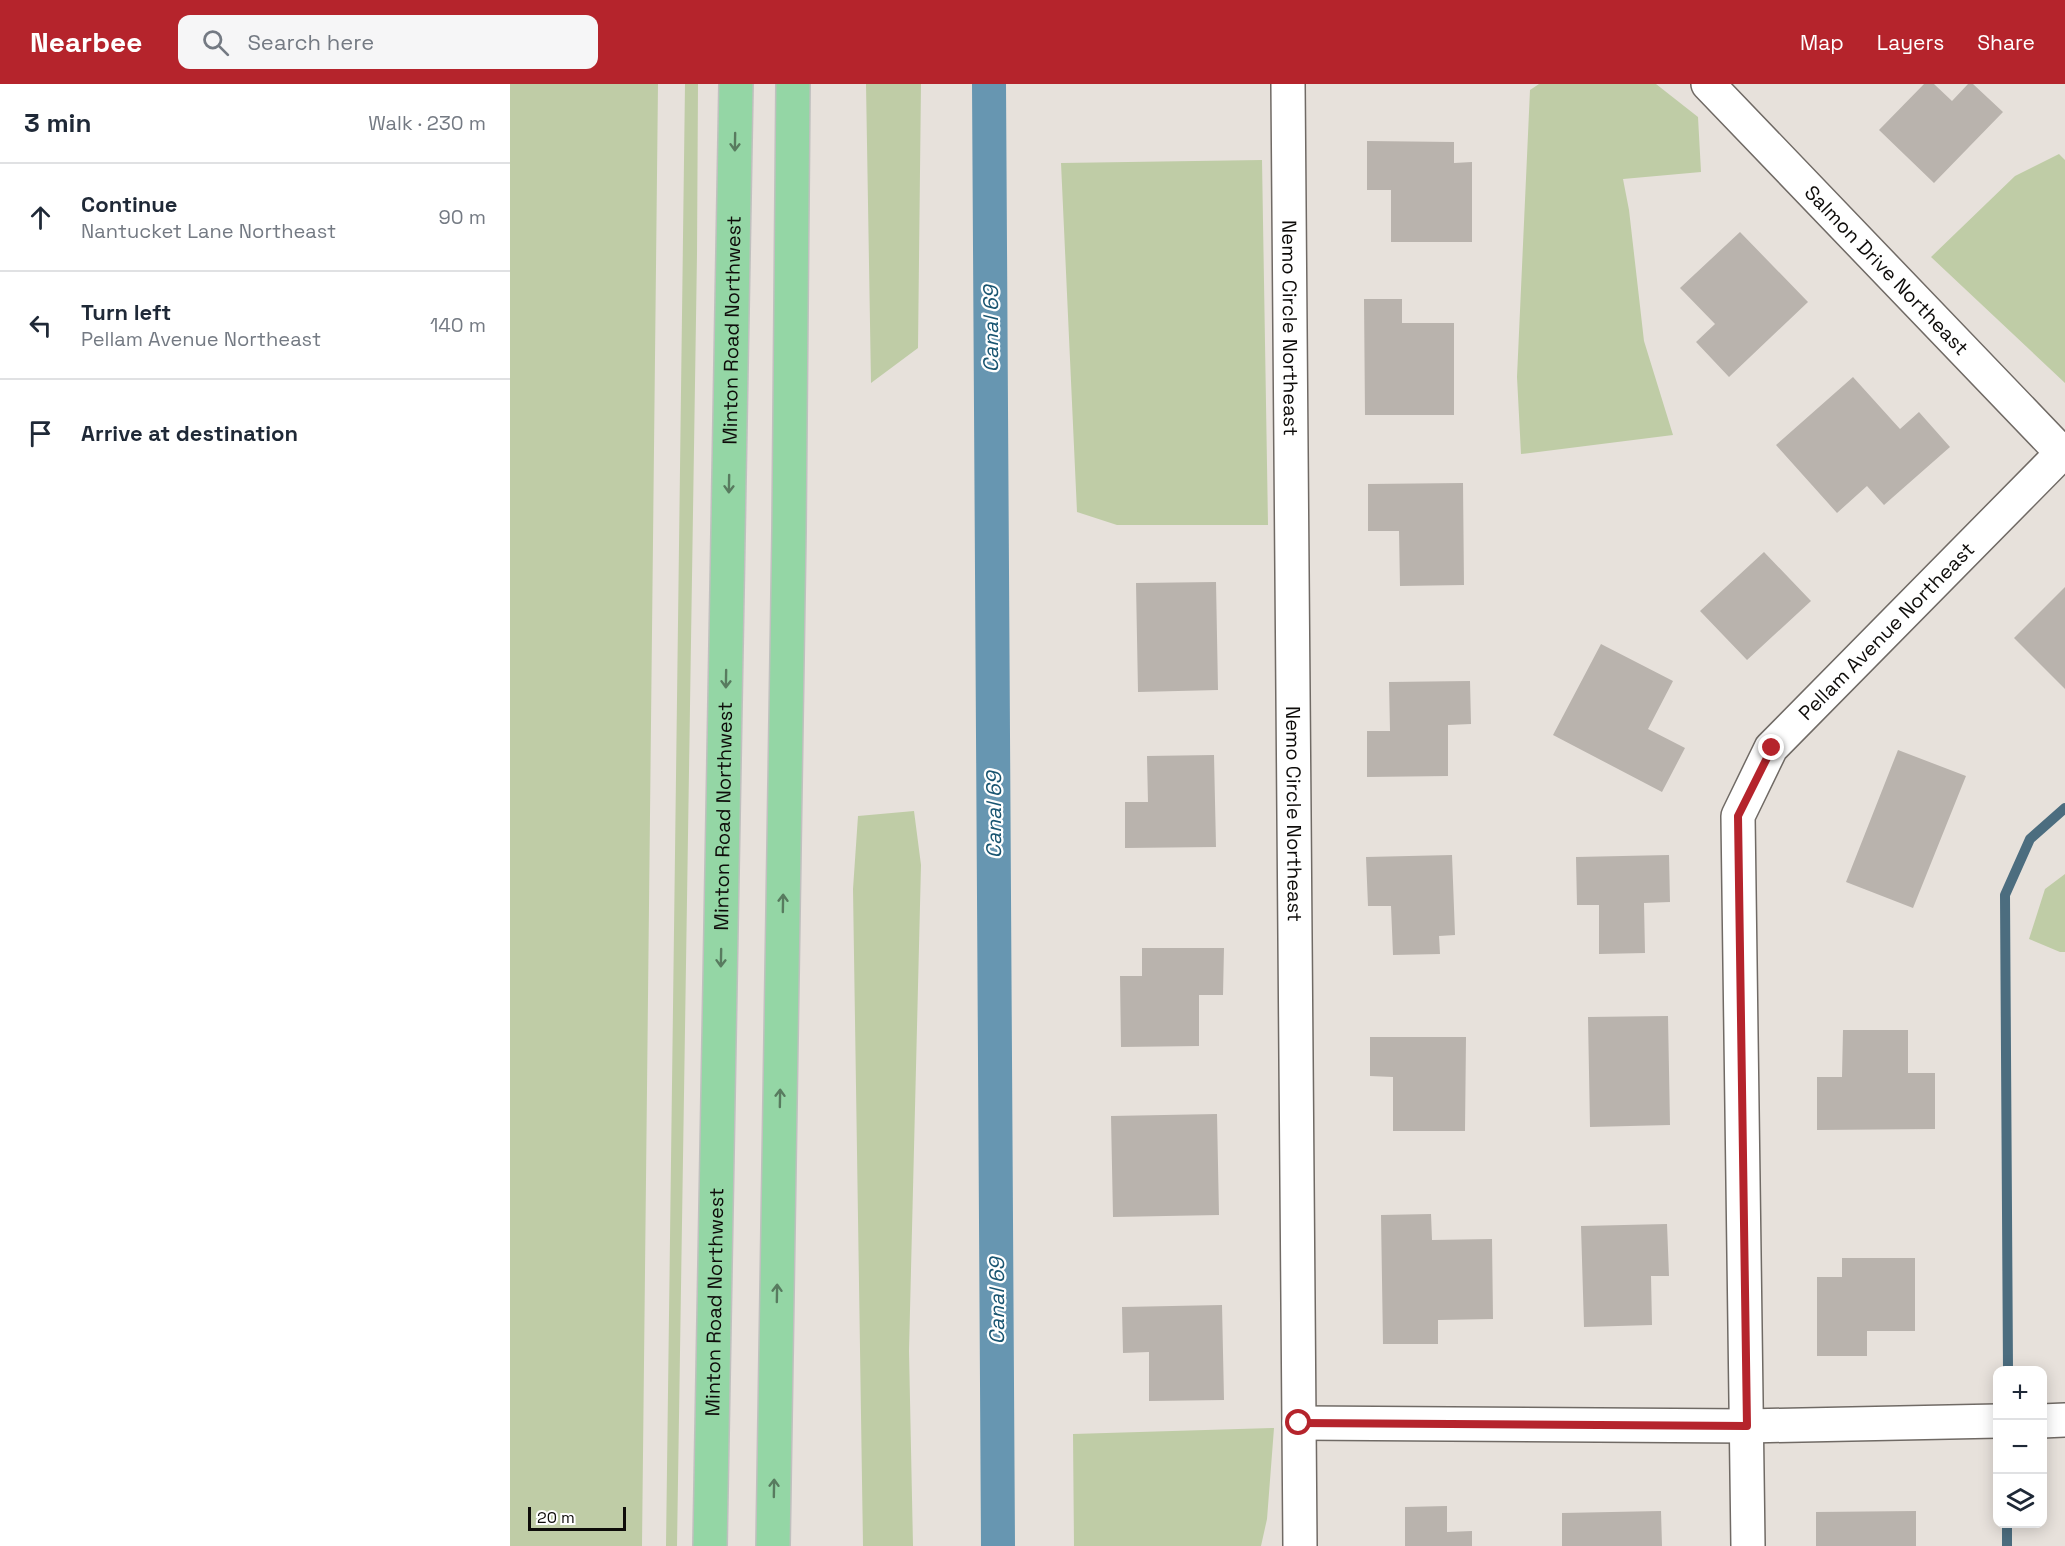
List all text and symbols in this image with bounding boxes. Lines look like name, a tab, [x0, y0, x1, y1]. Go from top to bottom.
search box	[178, 15, 598, 69]
text: Nearbee	[30, 24, 142, 60]
icon: search	[199, 26, 232, 59]
text: Search here	[247, 28, 374, 56]
text: Map	[1800, 29, 1844, 56]
text: Layers	[1877, 29, 1944, 56]
text: Share	[1977, 29, 2035, 56]
text: 3 min	[24, 106, 92, 140]
text: Walk · 230 m	[368, 110, 486, 136]
one-way arrow	[729, 132, 741, 152]
street label: Salmon Drive Northeast	[1799, 180, 1974, 361]
text: Continue	[81, 190, 177, 218]
icon: ahead	[24, 201, 57, 234]
text: 90 m	[439, 204, 486, 230]
street label: Minton Road Northwest	[717, 216, 747, 445]
text: Nantucket Lane Northeast	[81, 218, 336, 244]
street label: Nemo Circle Northeast	[1276, 220, 1304, 436]
water label: Canal 69	[977, 283, 1004, 372]
text: Turn left	[81, 298, 171, 326]
icon: left	[24, 309, 57, 342]
text: 140 m	[430, 312, 486, 338]
text: Pellam Avenue Northeast	[81, 326, 321, 352]
icon: arrive	[24, 417, 57, 450]
text: Arrive at destination	[81, 419, 298, 447]
one-way arrow	[723, 474, 735, 494]
street label: Pellam Avenue Northeast	[1793, 536, 1980, 726]
one-way arrow	[720, 669, 732, 689]
street label: Minton Road Northwest	[708, 701, 738, 931]
street label: Nemo Circle Northeast	[1280, 706, 1308, 922]
route end	[1758, 734, 1784, 760]
water label: Canal 69	[980, 769, 1007, 858]
one-way arrow	[778, 893, 789, 913]
one-way arrow	[715, 948, 727, 968]
one-way arrow	[775, 1088, 786, 1108]
street label: Minton Road Northwest	[699, 1187, 729, 1417]
water label: Canal 69	[983, 1255, 1010, 1344]
one-way arrow	[771, 1283, 783, 1303]
map controls	[1993, 1366, 2047, 1528]
button: +	[1993, 1366, 2047, 1420]
route start	[1285, 1409, 1311, 1435]
button: −	[1993, 1420, 2047, 1474]
button: layers	[1993, 1474, 2047, 1528]
one-way arrow	[768, 1478, 780, 1498]
scale bar	[528, 1504, 626, 1532]
text: 20 m	[537, 1507, 575, 1528]

